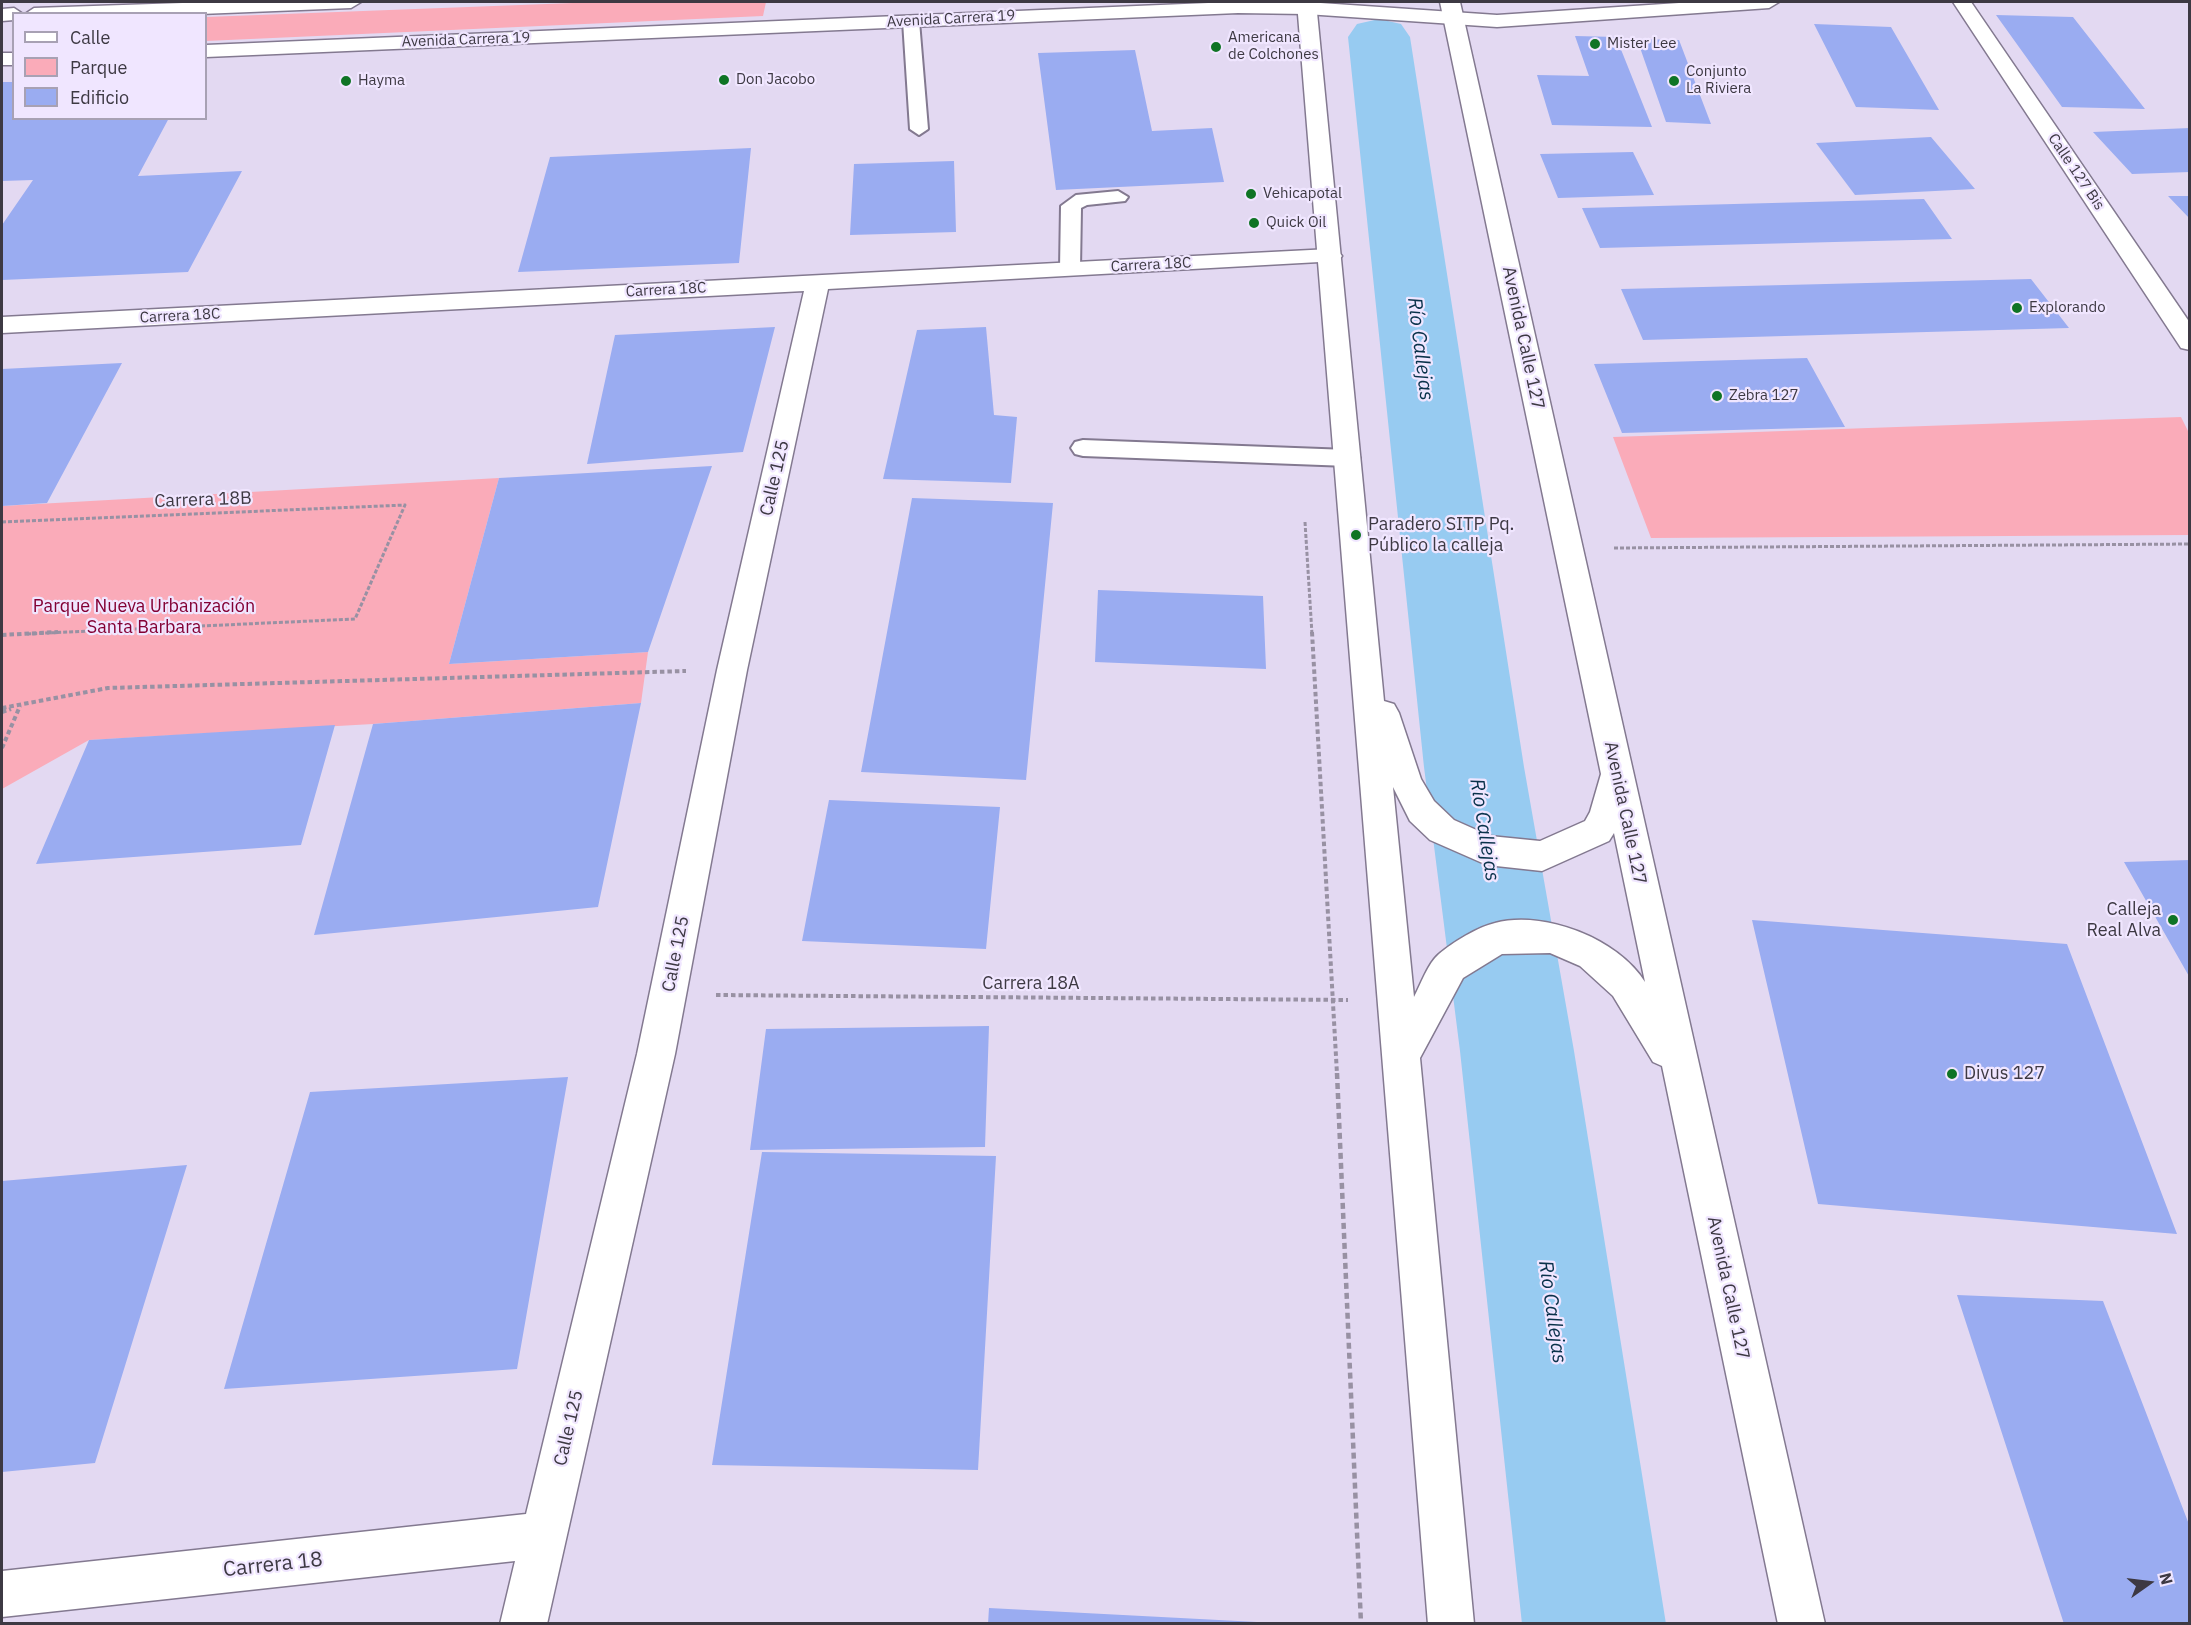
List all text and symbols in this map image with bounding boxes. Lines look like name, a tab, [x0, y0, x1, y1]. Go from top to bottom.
street label: Avenida Carrera 19	[886, 7, 1016, 31]
legend	[12, 12, 207, 120]
text: Calle	[70, 26, 110, 49]
street label: Avenida Carrera 19	[401, 29, 531, 51]
place label: Americana de Colchones	[1228, 29, 1319, 64]
place label: Mister Lee	[1607, 35, 1676, 53]
marker: Mister Lee	[1588, 37, 1602, 51]
marker: Americana de Colchones	[1209, 40, 1223, 54]
text: Parque	[70, 56, 127, 79]
place label: Conjunto La Riviera	[1686, 63, 1751, 98]
place label: Don Jacobo	[736, 71, 815, 89]
place label: Hayma	[358, 72, 405, 90]
marker: Don Jacobo	[717, 73, 731, 87]
marker: Hayma	[339, 74, 353, 88]
marker: Conjunto La Riviera	[1667, 74, 1681, 88]
text: Edificio	[70, 86, 129, 109]
street label: Calle 127 Bis	[2044, 130, 2108, 214]
place label: Vehicapotal	[1263, 185, 1342, 203]
marker: Vehicapotal	[1244, 187, 1258, 201]
place label: Quick Oil	[1266, 214, 1326, 232]
marker: Quick Oil	[1247, 216, 1261, 230]
street label: Carrera 18C	[1110, 254, 1192, 276]
street label: Avenida Calle 127	[1497, 264, 1549, 412]
street label: Carrera 18C	[625, 279, 707, 301]
water label: Río Callejas	[1402, 296, 1438, 402]
place label: Explorando	[2029, 299, 2106, 317]
marker: Explorando	[2010, 301, 2024, 315]
street label: Carrera 18C	[139, 305, 221, 327]
place label: Zebra 127	[1729, 387, 1799, 405]
marker: Zebra 127	[1710, 389, 1724, 403]
street label: Calle 125	[756, 438, 794, 518]
street label: Carrera 18B	[154, 488, 252, 512]
place label: Paradero SITP Pq. Público la calleja	[1368, 514, 1515, 556]
marker: Paradero SITP Pq. Público la calleja	[1349, 528, 1363, 542]
park label: Parque Nueva Urbanización Santa Barbara	[33, 596, 255, 638]
street label: Avenida Calle 127	[1599, 739, 1651, 887]
water label: Río Callejas	[1464, 777, 1504, 883]
place label: Calleja Real Alva	[2087, 899, 2161, 942]
marker: Calleja Real Alva	[2166, 913, 2180, 927]
street label: Calle 125	[658, 914, 694, 994]
street label: Carrera 18A	[982, 973, 1080, 995]
place label: Divus 127	[1964, 1063, 2045, 1085]
marker: Divus 127	[1945, 1067, 1959, 1081]
street label: Avenida Calle 127	[1702, 1214, 1754, 1362]
water label: Río Callejas	[1533, 1259, 1571, 1365]
street label: Calle 125	[550, 1388, 588, 1468]
street label: Carrera 18	[222, 1547, 324, 1583]
north arrow	[2119, 1553, 2179, 1613]
text: N	[2155, 1571, 2178, 1587]

